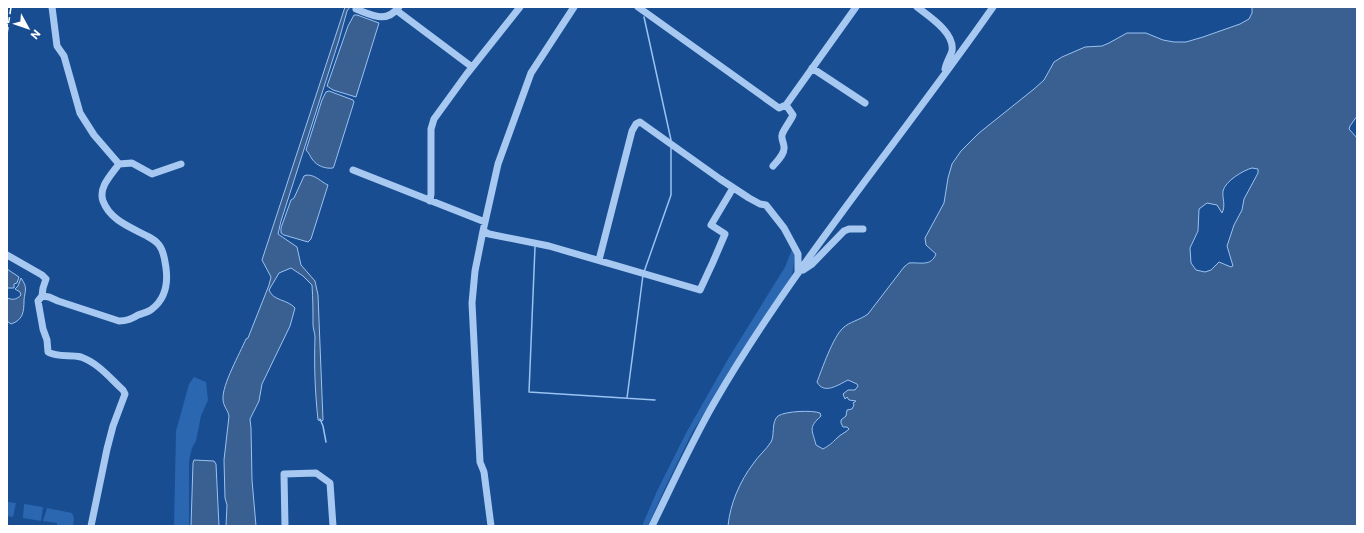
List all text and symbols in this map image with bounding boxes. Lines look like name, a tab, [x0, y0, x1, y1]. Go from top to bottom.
north arrow	[8, 8, 48, 48]
text: N	[28, 27, 44, 42]

